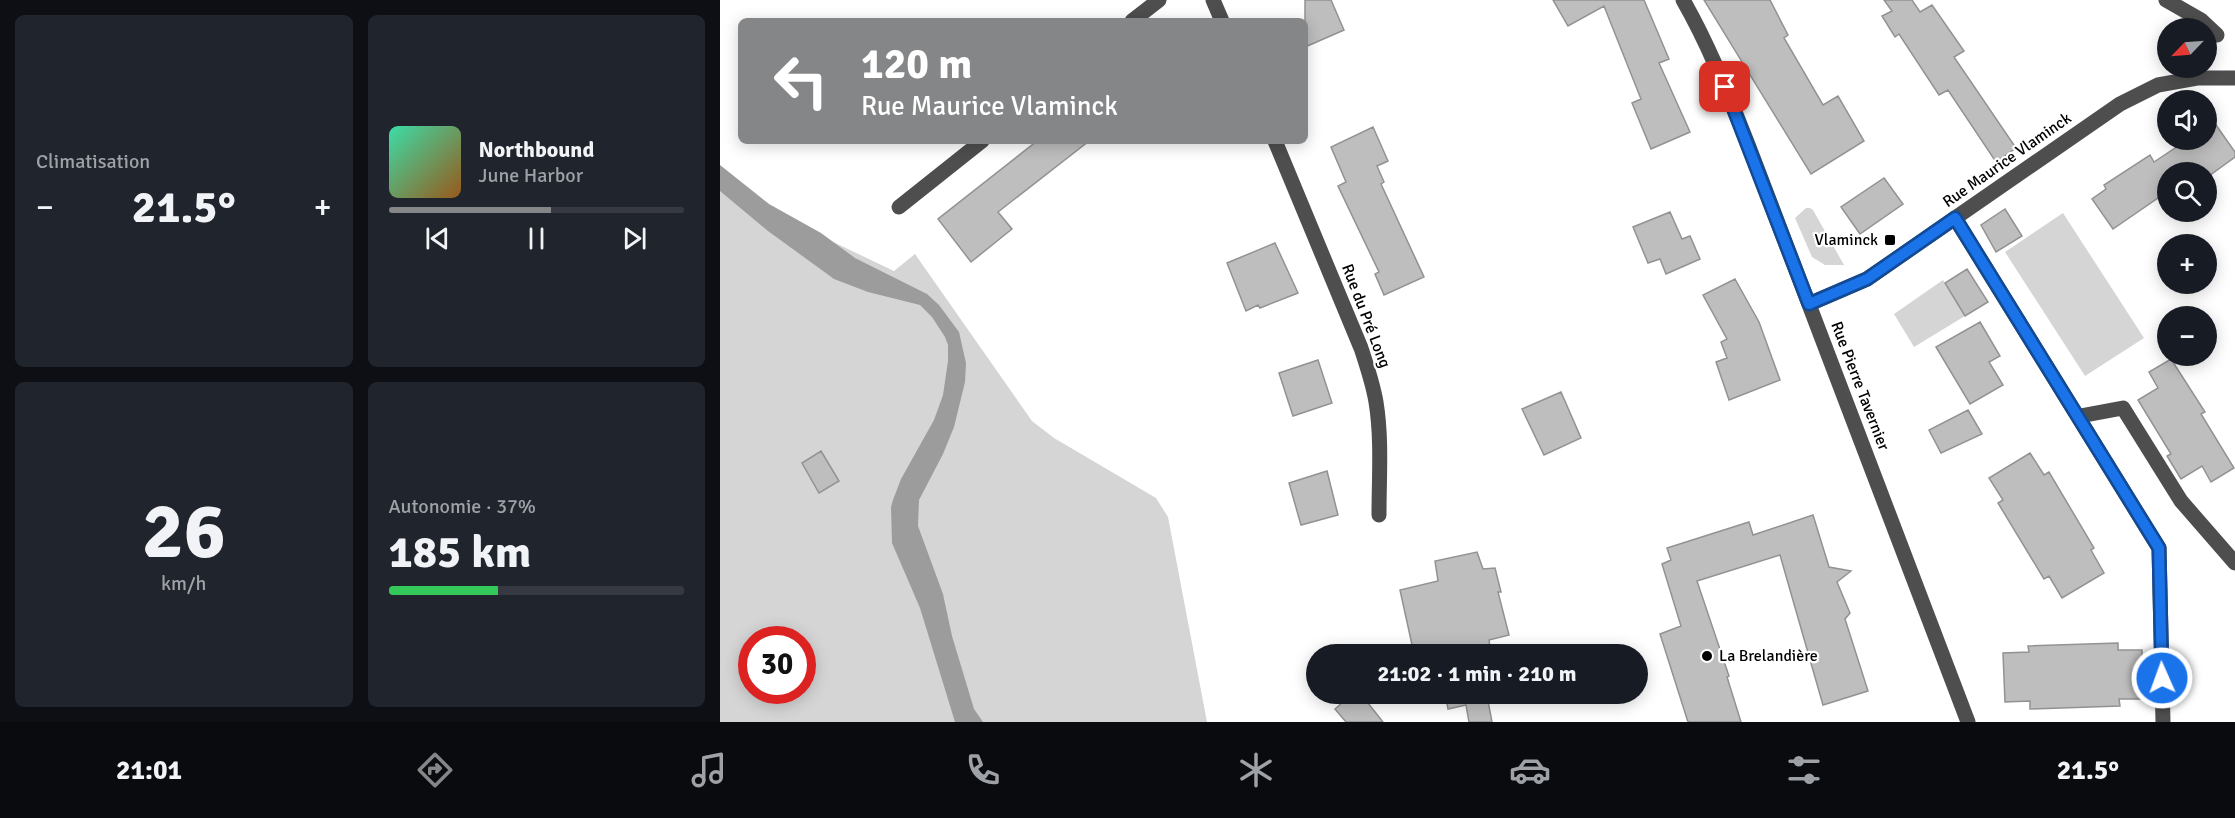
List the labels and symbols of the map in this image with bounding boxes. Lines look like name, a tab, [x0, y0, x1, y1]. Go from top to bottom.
north arrow	[2157, 18, 2217, 78]
pin	[1699, 61, 1750, 112]
street label: Rue Maurice Vlaminck	[1939, 108, 2075, 212]
place label: Vlaminck	[1815, 230, 1878, 250]
marker: Vlaminck	[1883, 233, 1897, 247]
street label: Rue du Pré Long	[1337, 261, 1395, 371]
street label: Rue Pierre Tavernier	[1826, 319, 1894, 453]
speed limit sign: 30	[738, 626, 816, 704]
place label: La Brelandière	[1719, 646, 1818, 666]
position arrow	[2130, 646, 2194, 710]
marker: La Brelandière	[1700, 649, 1714, 663]

